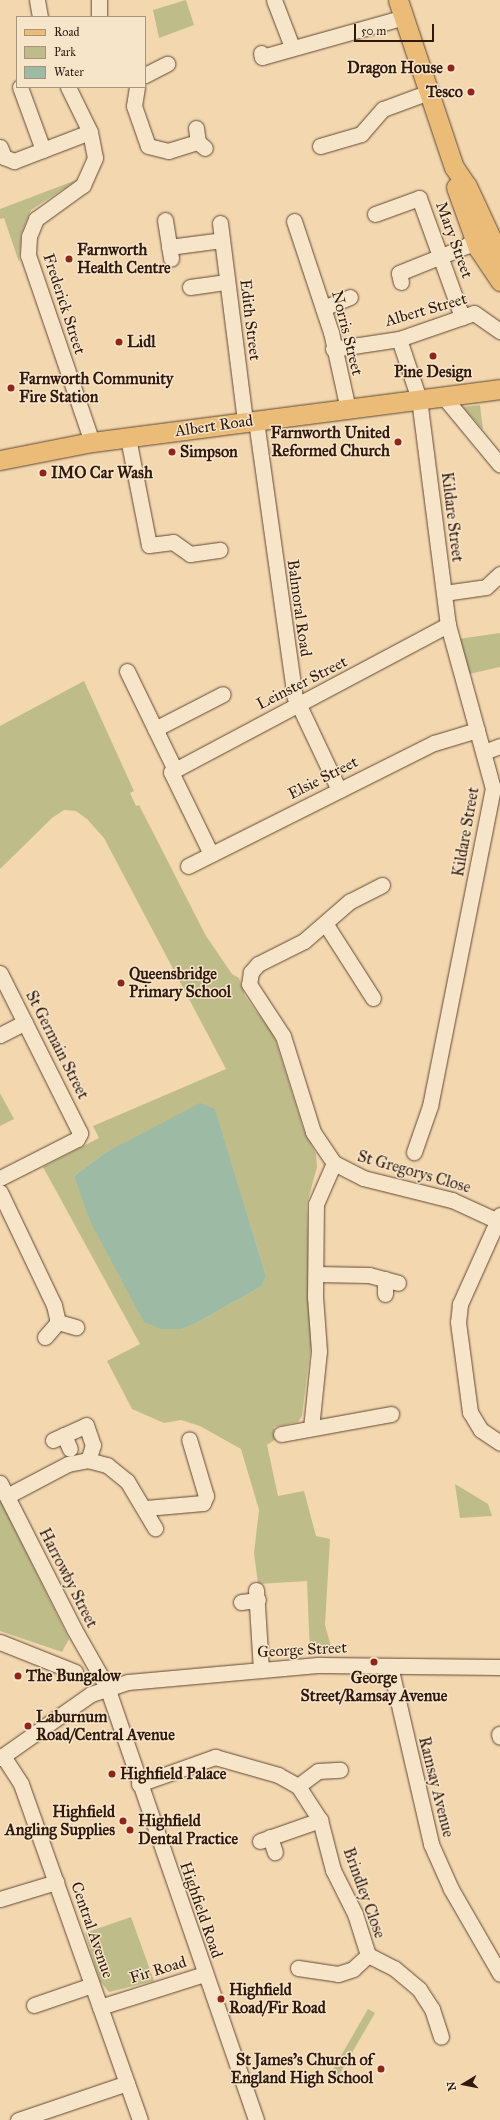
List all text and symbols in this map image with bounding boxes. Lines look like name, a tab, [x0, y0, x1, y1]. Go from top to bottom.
legend	[16, 16, 146, 88]
scale bar	[356, 16, 436, 42]
text: 50 m	[361, 24, 386, 38]
text: Road	[54, 25, 80, 39]
text: Park	[54, 45, 76, 59]
place label: Dragon House	[347, 58, 443, 78]
marker: Dragon House	[446, 63, 456, 73]
text: Water	[54, 65, 84, 79]
place label: Tesco	[426, 82, 463, 102]
marker: Tesco	[466, 87, 476, 97]
street label: Mary Street	[431, 199, 477, 281]
place label: Farnworth Health Centre	[77, 240, 171, 278]
street label: Frederick Street	[39, 251, 89, 357]
marker: Farnworth Health Centre	[64, 254, 74, 264]
street label: Edith Street	[236, 278, 264, 362]
street label: Norris Street	[327, 289, 367, 377]
street label: Albert Street	[383, 289, 469, 331]
place label: Lidl	[127, 332, 156, 352]
marker: Lidl	[114, 337, 124, 347]
marker: Pine Design	[428, 351, 438, 361]
place label: Pine Design	[394, 362, 472, 382]
place label: Farnworth Community Fire Station	[19, 369, 173, 407]
marker: Farnworth Community Fire Station	[6, 383, 16, 393]
street label: Albert Road	[174, 411, 254, 441]
place label: Farnworth United Reformed Church	[271, 423, 390, 461]
marker: Farnworth United Reformed Church	[393, 437, 403, 447]
place label: Simpson	[180, 442, 238, 462]
marker: Simpson	[167, 447, 177, 457]
place label: IMO Car Wash	[51, 463, 153, 483]
marker: IMO Car Wash	[38, 468, 48, 478]
street label: Kildare Street	[437, 471, 467, 563]
street label: Balmoral Road	[283, 558, 315, 658]
street label: Leinster Street	[254, 652, 350, 714]
street label: Elsie Street	[285, 752, 361, 804]
street label: Kildare Street	[449, 786, 483, 878]
place label: Queensbridge Primary School	[129, 964, 231, 1002]
marker: Queensbridge Primary School	[116, 978, 126, 988]
street label: St Germain Street	[21, 988, 93, 1102]
street label: St Gregorys Close	[355, 1147, 473, 1197]
street label: Harrowby Street	[35, 1525, 101, 1631]
street label: George Street	[257, 1638, 347, 1662]
marker: George Street/Ramsay Avenue	[369, 1657, 379, 1667]
place label: The Bungalow	[26, 1666, 121, 1686]
place label: George Street/Ramsay Avenue	[301, 1668, 447, 1706]
marker: The Bungalow	[13, 1671, 23, 1681]
place label: Laburnum Road/Central Avenue	[36, 1707, 175, 1745]
marker: Laburnum Road/Central Avenue	[23, 1721, 33, 1731]
street label: Ramsay Avenue	[414, 1735, 458, 1839]
place label: Highfield Palace	[120, 1764, 226, 1784]
marker: Highfield Palace	[107, 1769, 117, 1779]
place label: Highfield Angling Supplies	[5, 1802, 115, 1840]
place label: Highfield Dental Practice	[138, 1811, 238, 1849]
marker: Highfield Angling Supplies	[118, 1816, 128, 1826]
marker: Highfield Dental Practice	[125, 1825, 135, 1835]
street label: Brindley Close	[339, 1845, 389, 1941]
street label: Highfield Road	[176, 1859, 226, 1961]
street label: Central Avenue	[67, 1879, 117, 1981]
street label: Fir Road	[127, 1952, 189, 1988]
place label: Highfield Road/Fir Road	[229, 1980, 326, 2018]
marker: Highfield Road/Fir Road	[216, 1994, 226, 2004]
place label: St James's Church of England High School	[231, 2050, 373, 2088]
marker: St James's Church of England High School	[376, 2064, 386, 2074]
north arrow	[444, 2064, 484, 2104]
text: N	[444, 2080, 459, 2092]

